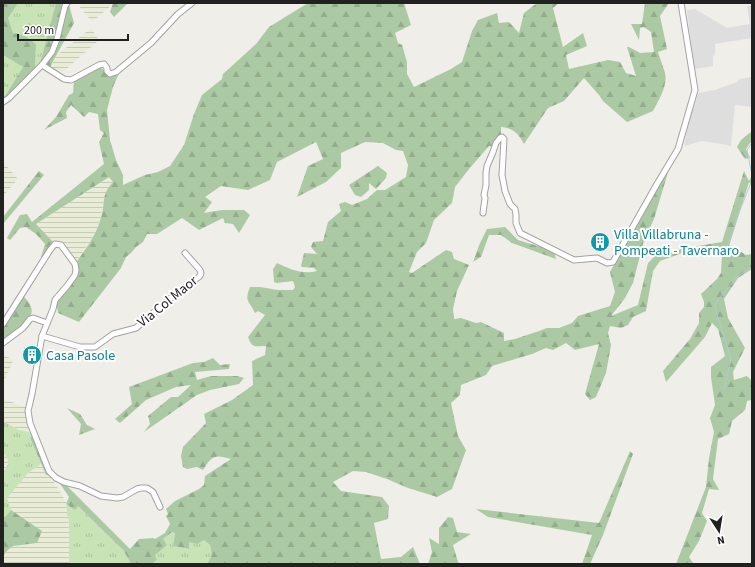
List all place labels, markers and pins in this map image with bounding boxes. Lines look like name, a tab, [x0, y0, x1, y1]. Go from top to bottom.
place label: Villa Villabruna - Pompeati - Tavernaro	[614, 225, 739, 261]
building icon: Villa Villabruna - Pompeati - Tavernaro	[589, 231, 611, 253]
building icon: Casa Pasole	[21, 344, 43, 366]
place label: Casa Pasole	[46, 346, 115, 366]

